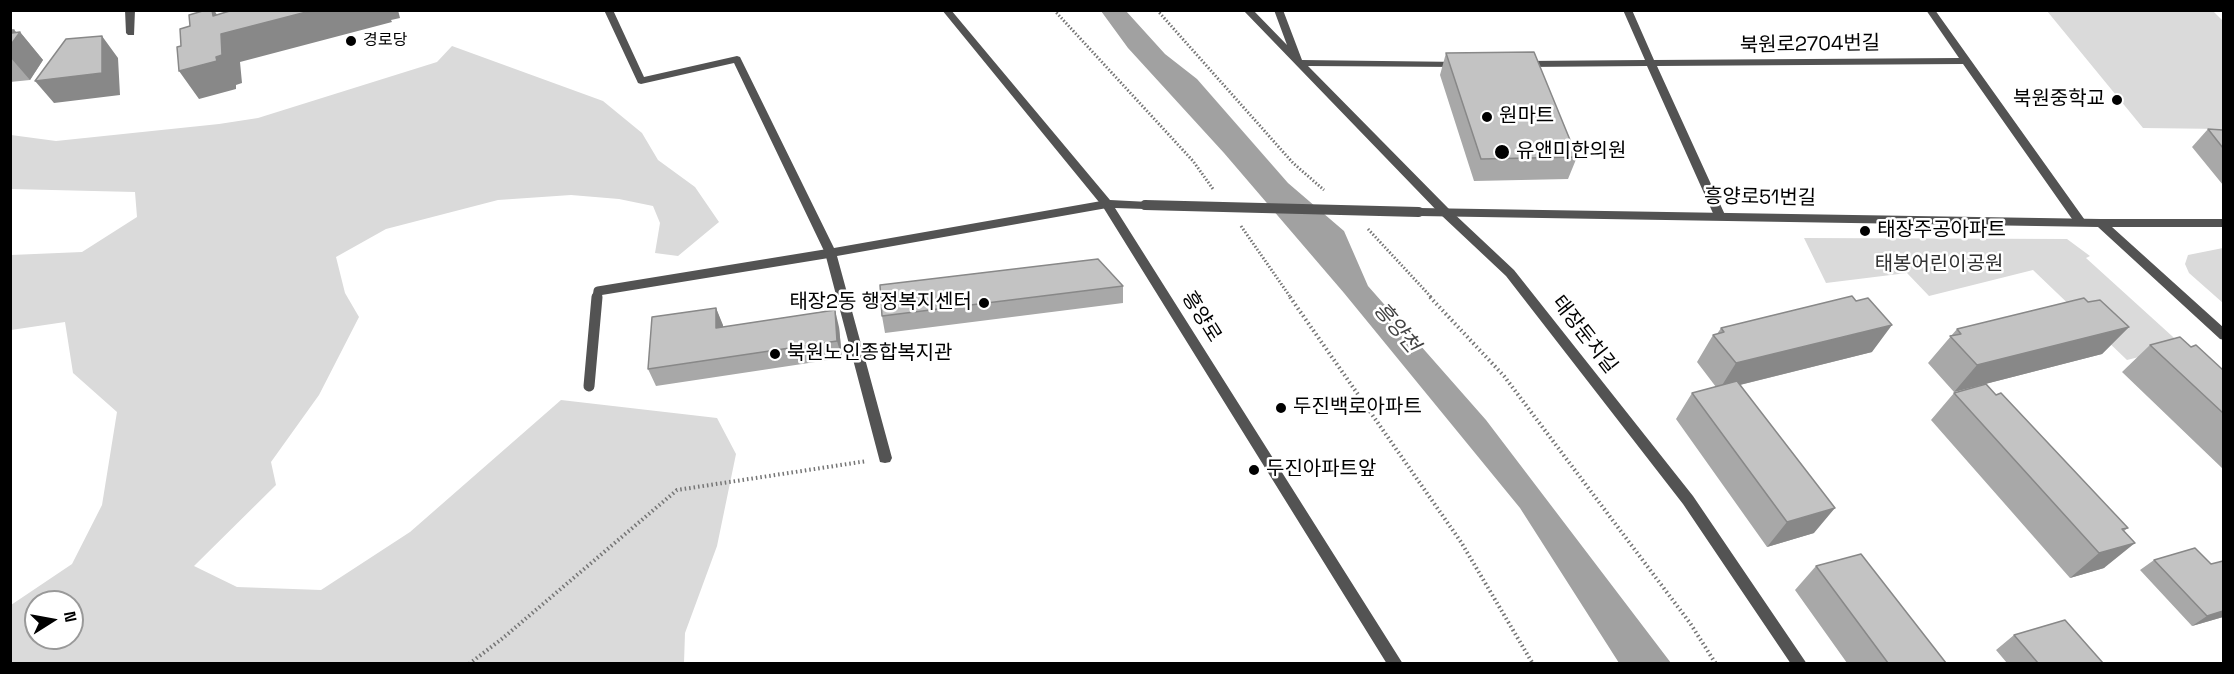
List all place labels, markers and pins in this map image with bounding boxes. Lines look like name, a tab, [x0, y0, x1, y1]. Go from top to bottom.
place label: 경로당	[363, 31, 407, 51]
marker: 경로당	[344, 34, 358, 48]
place label: 북원중학교	[2013, 88, 2105, 112]
marker: 북원중학교	[2110, 93, 2124, 107]
place label: 원마트	[1499, 105, 1554, 129]
marker: 원마트	[1480, 110, 1494, 124]
place label: 유앤미한의원	[1516, 140, 1626, 164]
marker: 유앤미한의원	[1493, 143, 1511, 161]
place label: 태장주공아파트	[1877, 219, 2006, 243]
marker: 태장주공아파트	[1858, 224, 1872, 238]
place label: 태장2동 행정복지센터	[789, 291, 972, 315]
marker: 태장2동 행정복지센터	[977, 296, 991, 310]
place label: 북원노인종합복지관	[787, 342, 953, 366]
marker: 북원노인종합복지관	[768, 347, 782, 361]
place label: 두진백로아파트	[1293, 396, 1422, 420]
marker: 두진백로아파트	[1274, 401, 1288, 415]
place label: 두진아파트앞	[1266, 458, 1376, 482]
marker: 두진아파트앞	[1247, 463, 1261, 477]

